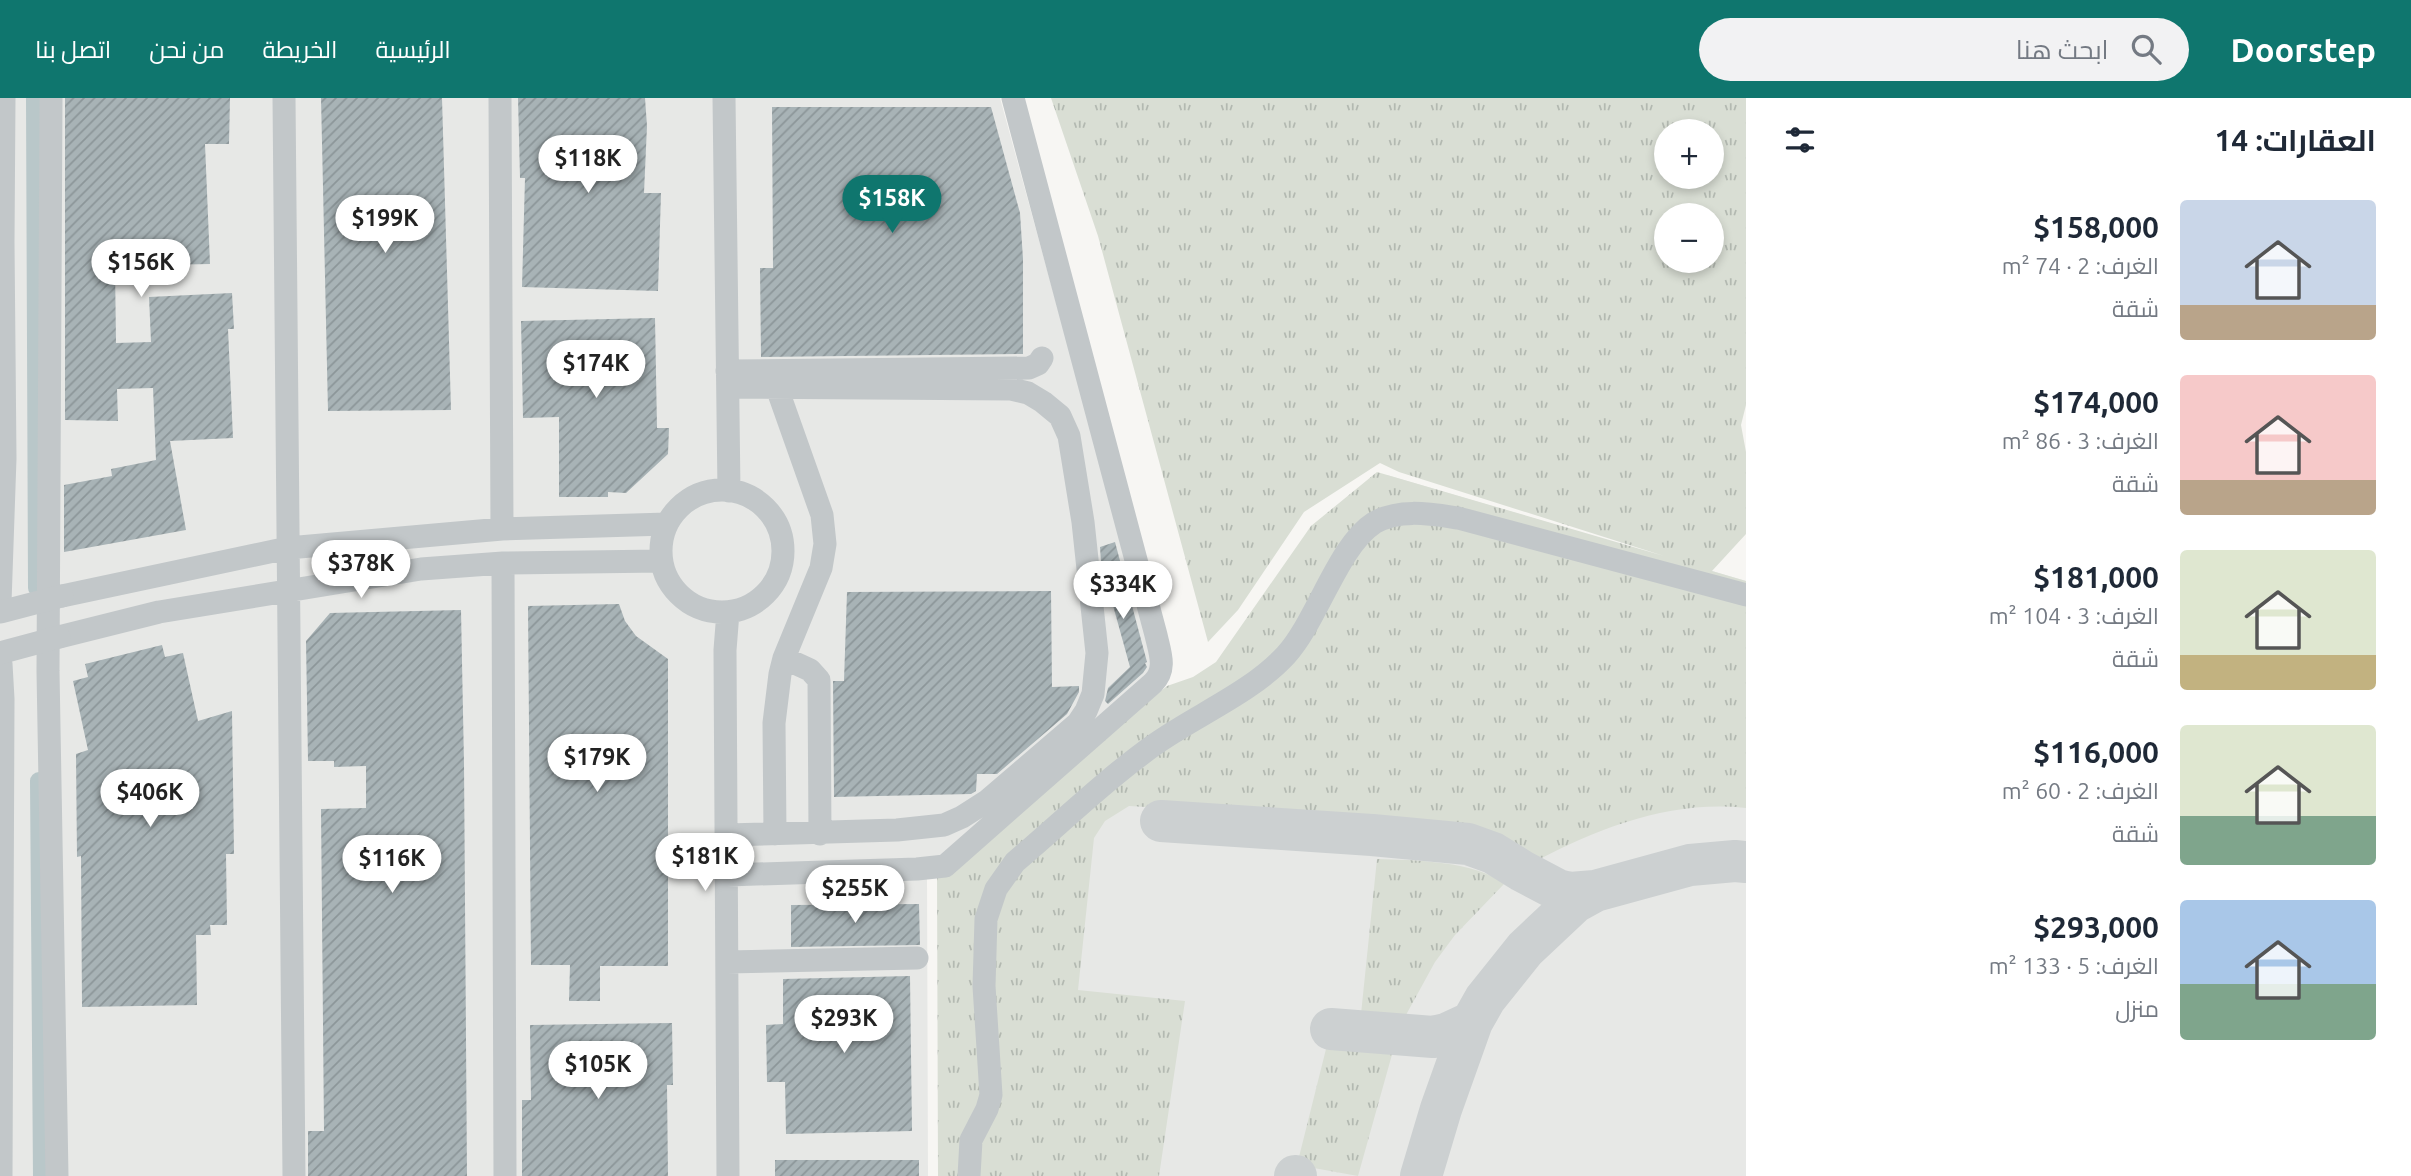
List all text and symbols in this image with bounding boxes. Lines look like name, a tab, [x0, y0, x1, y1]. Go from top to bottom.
search box	[1699, 18, 2189, 81]
icon: search	[2127, 30, 2165, 68]
text: Doorstep	[2231, 31, 2376, 68]
text: ابحث هنا	[2016, 35, 2109, 64]
text: اتصل بنا	[35, 36, 111, 63]
text: من نحن	[149, 36, 225, 63]
text: الخريطة	[263, 36, 337, 63]
text: الرئيسية	[375, 36, 451, 63]
map controls	[1654, 119, 1724, 273]
button: +	[1654, 119, 1724, 189]
icon: filters	[1781, 121, 1819, 159]
text: العقارات: 14	[2214, 123, 2376, 157]
pin: $118K	[539, 136, 637, 195]
text: $118K	[554, 145, 622, 170]
pin: $158K	[843, 176, 941, 235]
text: $158K	[858, 185, 926, 210]
pin: $199K	[336, 195, 434, 255]
button: −	[1654, 203, 1724, 273]
text: $199K	[351, 205, 419, 230]
text: $158,000	[2033, 210, 2159, 244]
icon: home	[2236, 228, 2320, 312]
pin: $156K	[92, 240, 190, 299]
text: $156K	[107, 249, 175, 274]
text: الغرف: 2 · 74 m²	[2002, 253, 2159, 278]
text: شقة	[2112, 296, 2159, 321]
pin: $174K	[547, 341, 645, 400]
text: $174K	[562, 350, 630, 375]
text: $174,000	[2033, 385, 2159, 419]
icon: home	[2236, 403, 2320, 487]
text: الغرف: 3 · 86 m²	[2002, 428, 2159, 453]
text: شقة	[2112, 471, 2159, 496]
pin: $378K	[312, 540, 410, 600]
text: $378K	[327, 550, 395, 575]
text: $181,000	[2033, 560, 2159, 594]
pin: $334K	[1074, 561, 1172, 621]
text: $334K	[1089, 571, 1157, 596]
icon: home	[2236, 578, 2320, 662]
text: الغرف: 3 · 104 m²	[1989, 603, 2159, 628]
text: شقة	[2112, 646, 2159, 671]
pin: $179K	[548, 734, 646, 794]
text: $116,000	[2033, 735, 2159, 769]
text: $179K	[563, 744, 631, 769]
icon: home	[2236, 753, 2320, 837]
pin: $406K	[101, 770, 199, 829]
text: الغرف: 2 · 60 m²	[2002, 778, 2159, 803]
text: $406K	[116, 779, 184, 804]
text: شقة	[2112, 821, 2159, 846]
pin: $181K	[656, 834, 754, 893]
pin: $116K	[343, 836, 441, 895]
text: $181K	[671, 843, 739, 868]
text: $116K	[358, 845, 426, 870]
pin: $255K	[806, 866, 904, 925]
text: $255K	[821, 875, 889, 900]
text: $293,000	[2033, 910, 2159, 944]
icon: home	[2236, 928, 2320, 1012]
text: الغرف: 5 · 133 m²	[1989, 953, 2159, 978]
pin: $293K	[795, 996, 893, 1055]
text: منزل	[2115, 996, 2159, 1021]
text: $293K	[810, 1005, 878, 1030]
pin: $105K	[549, 1042, 647, 1101]
text: $105K	[564, 1051, 632, 1076]

